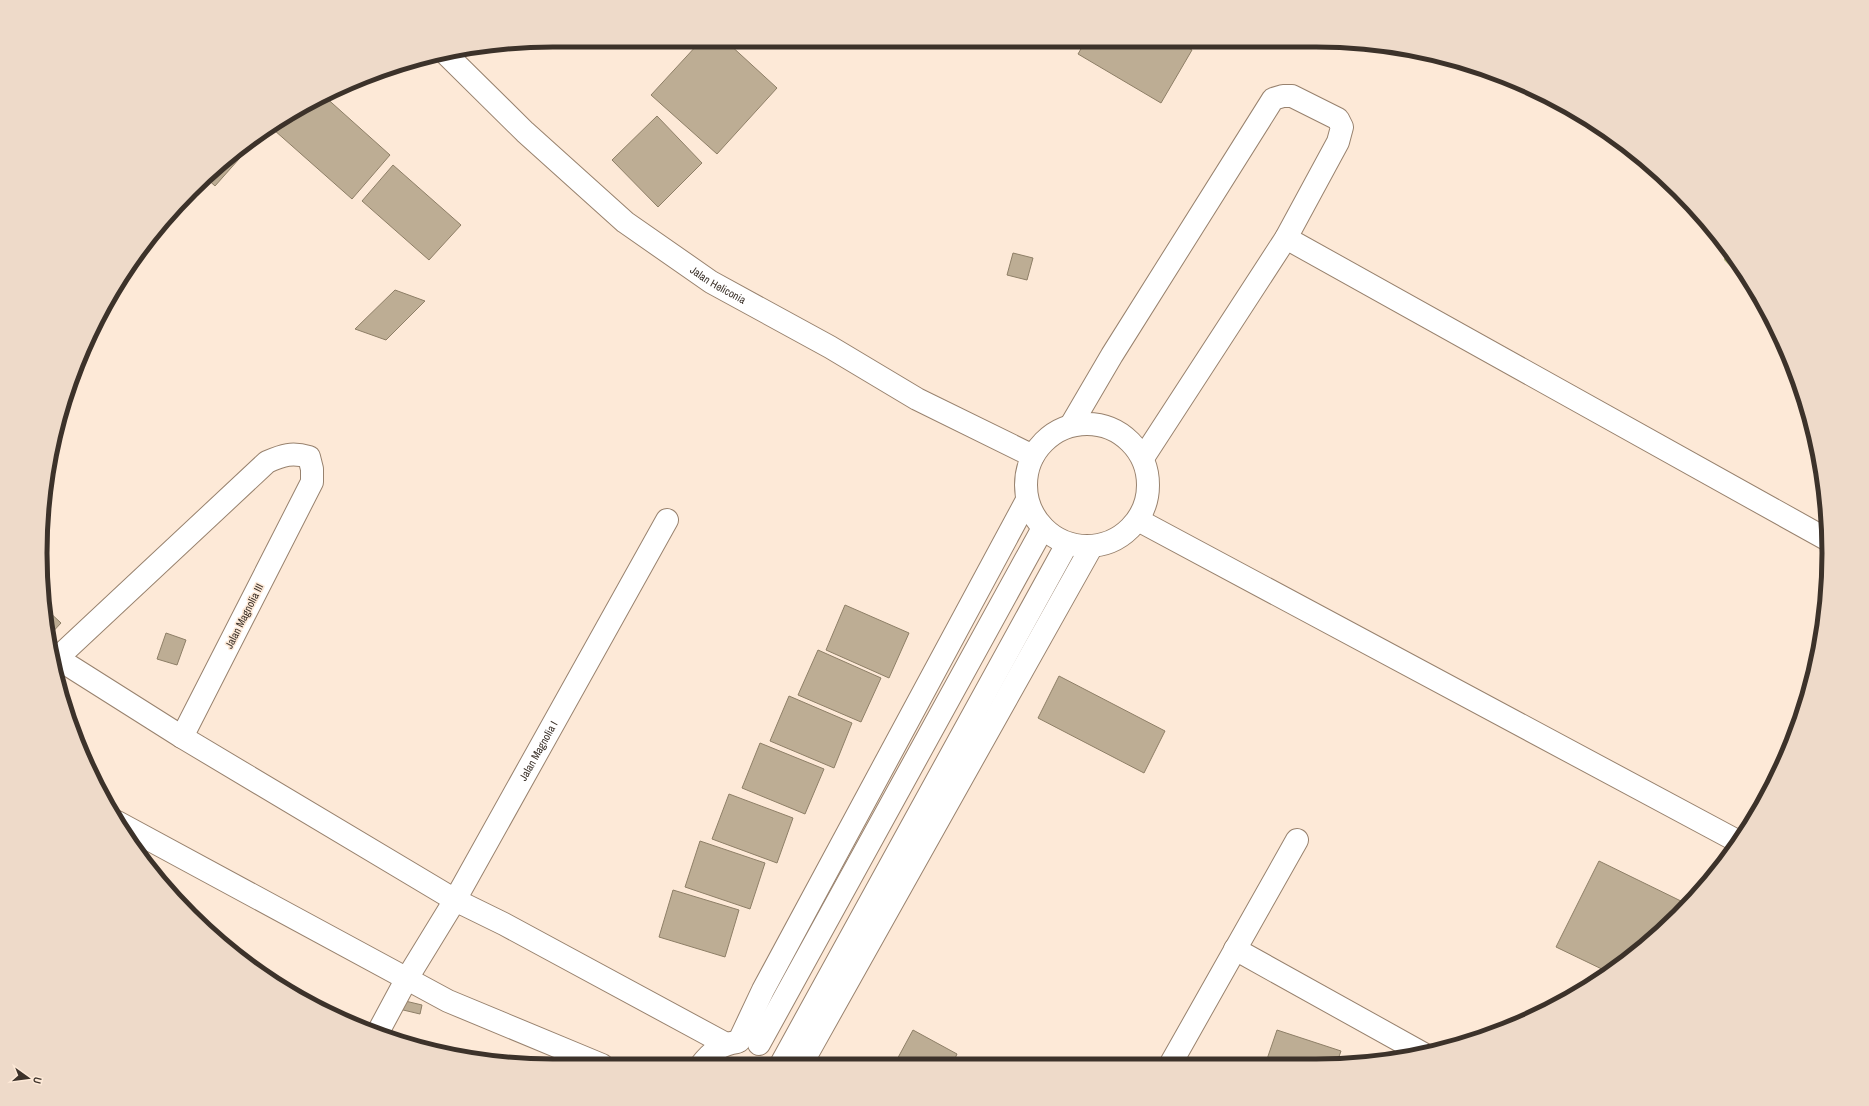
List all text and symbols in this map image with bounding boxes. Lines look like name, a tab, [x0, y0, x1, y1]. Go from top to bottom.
street label: Jalan Heliconia	[688, 263, 748, 307]
street label: Jalan Magnolia III	[222, 581, 266, 651]
street label: Jalan Magnolia I	[516, 718, 561, 783]
north arrow	[8, 1058, 48, 1098]
text: U	[30, 1076, 45, 1085]

